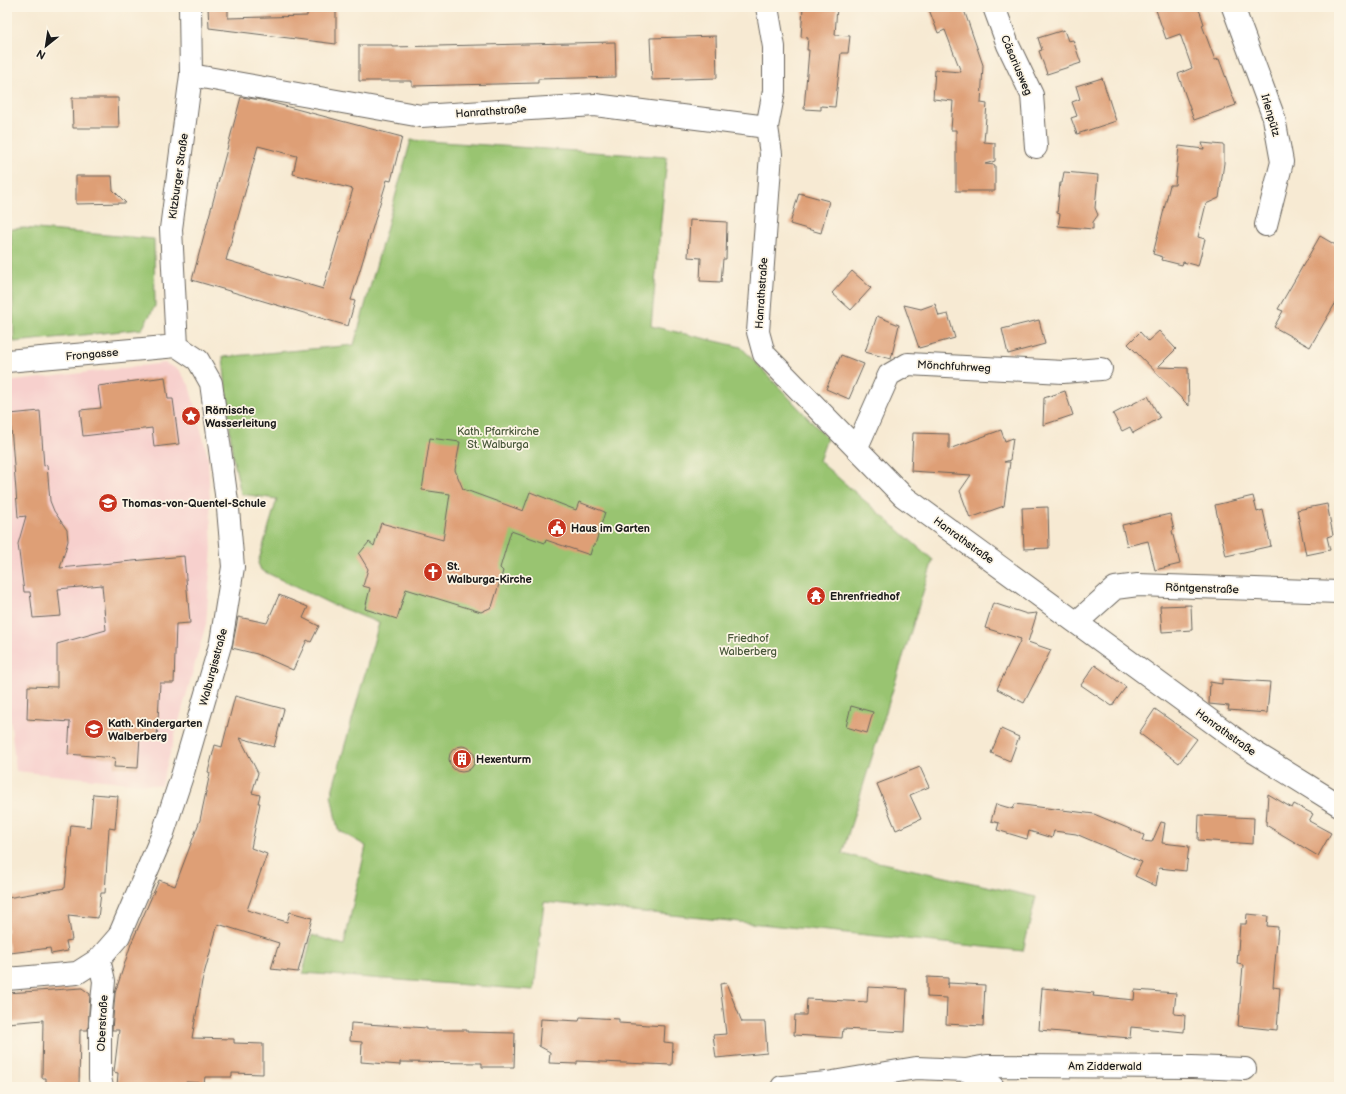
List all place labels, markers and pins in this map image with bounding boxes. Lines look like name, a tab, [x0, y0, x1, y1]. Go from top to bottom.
place label: Römische Wasserleitung	[205, 404, 276, 430]
place icon: Römische Wasserleitung	[180, 405, 202, 427]
school or university icon: Thomas-von-Quentel-Schule	[97, 492, 119, 514]
place label: Thomas-von-Quentel-Schule	[122, 497, 266, 510]
public building icon: Haus im Garten	[546, 517, 568, 539]
place label: Haus im Garten	[571, 522, 650, 535]
place label: St. Walburga-Kirche	[447, 560, 532, 586]
church icon: St. Walburga-Kirche	[422, 561, 444, 583]
temple icon: Ehrenfriedhof	[805, 585, 827, 607]
place label: Ehrenfriedhof	[830, 590, 901, 603]
place label: Kath. Kindergarten Walberberg	[108, 717, 202, 743]
school or university icon: Kath. Kindergarten Walberberg	[83, 718, 105, 740]
building icon: Hexenturm	[451, 748, 473, 770]
place label: Hexenturm	[476, 753, 531, 766]

